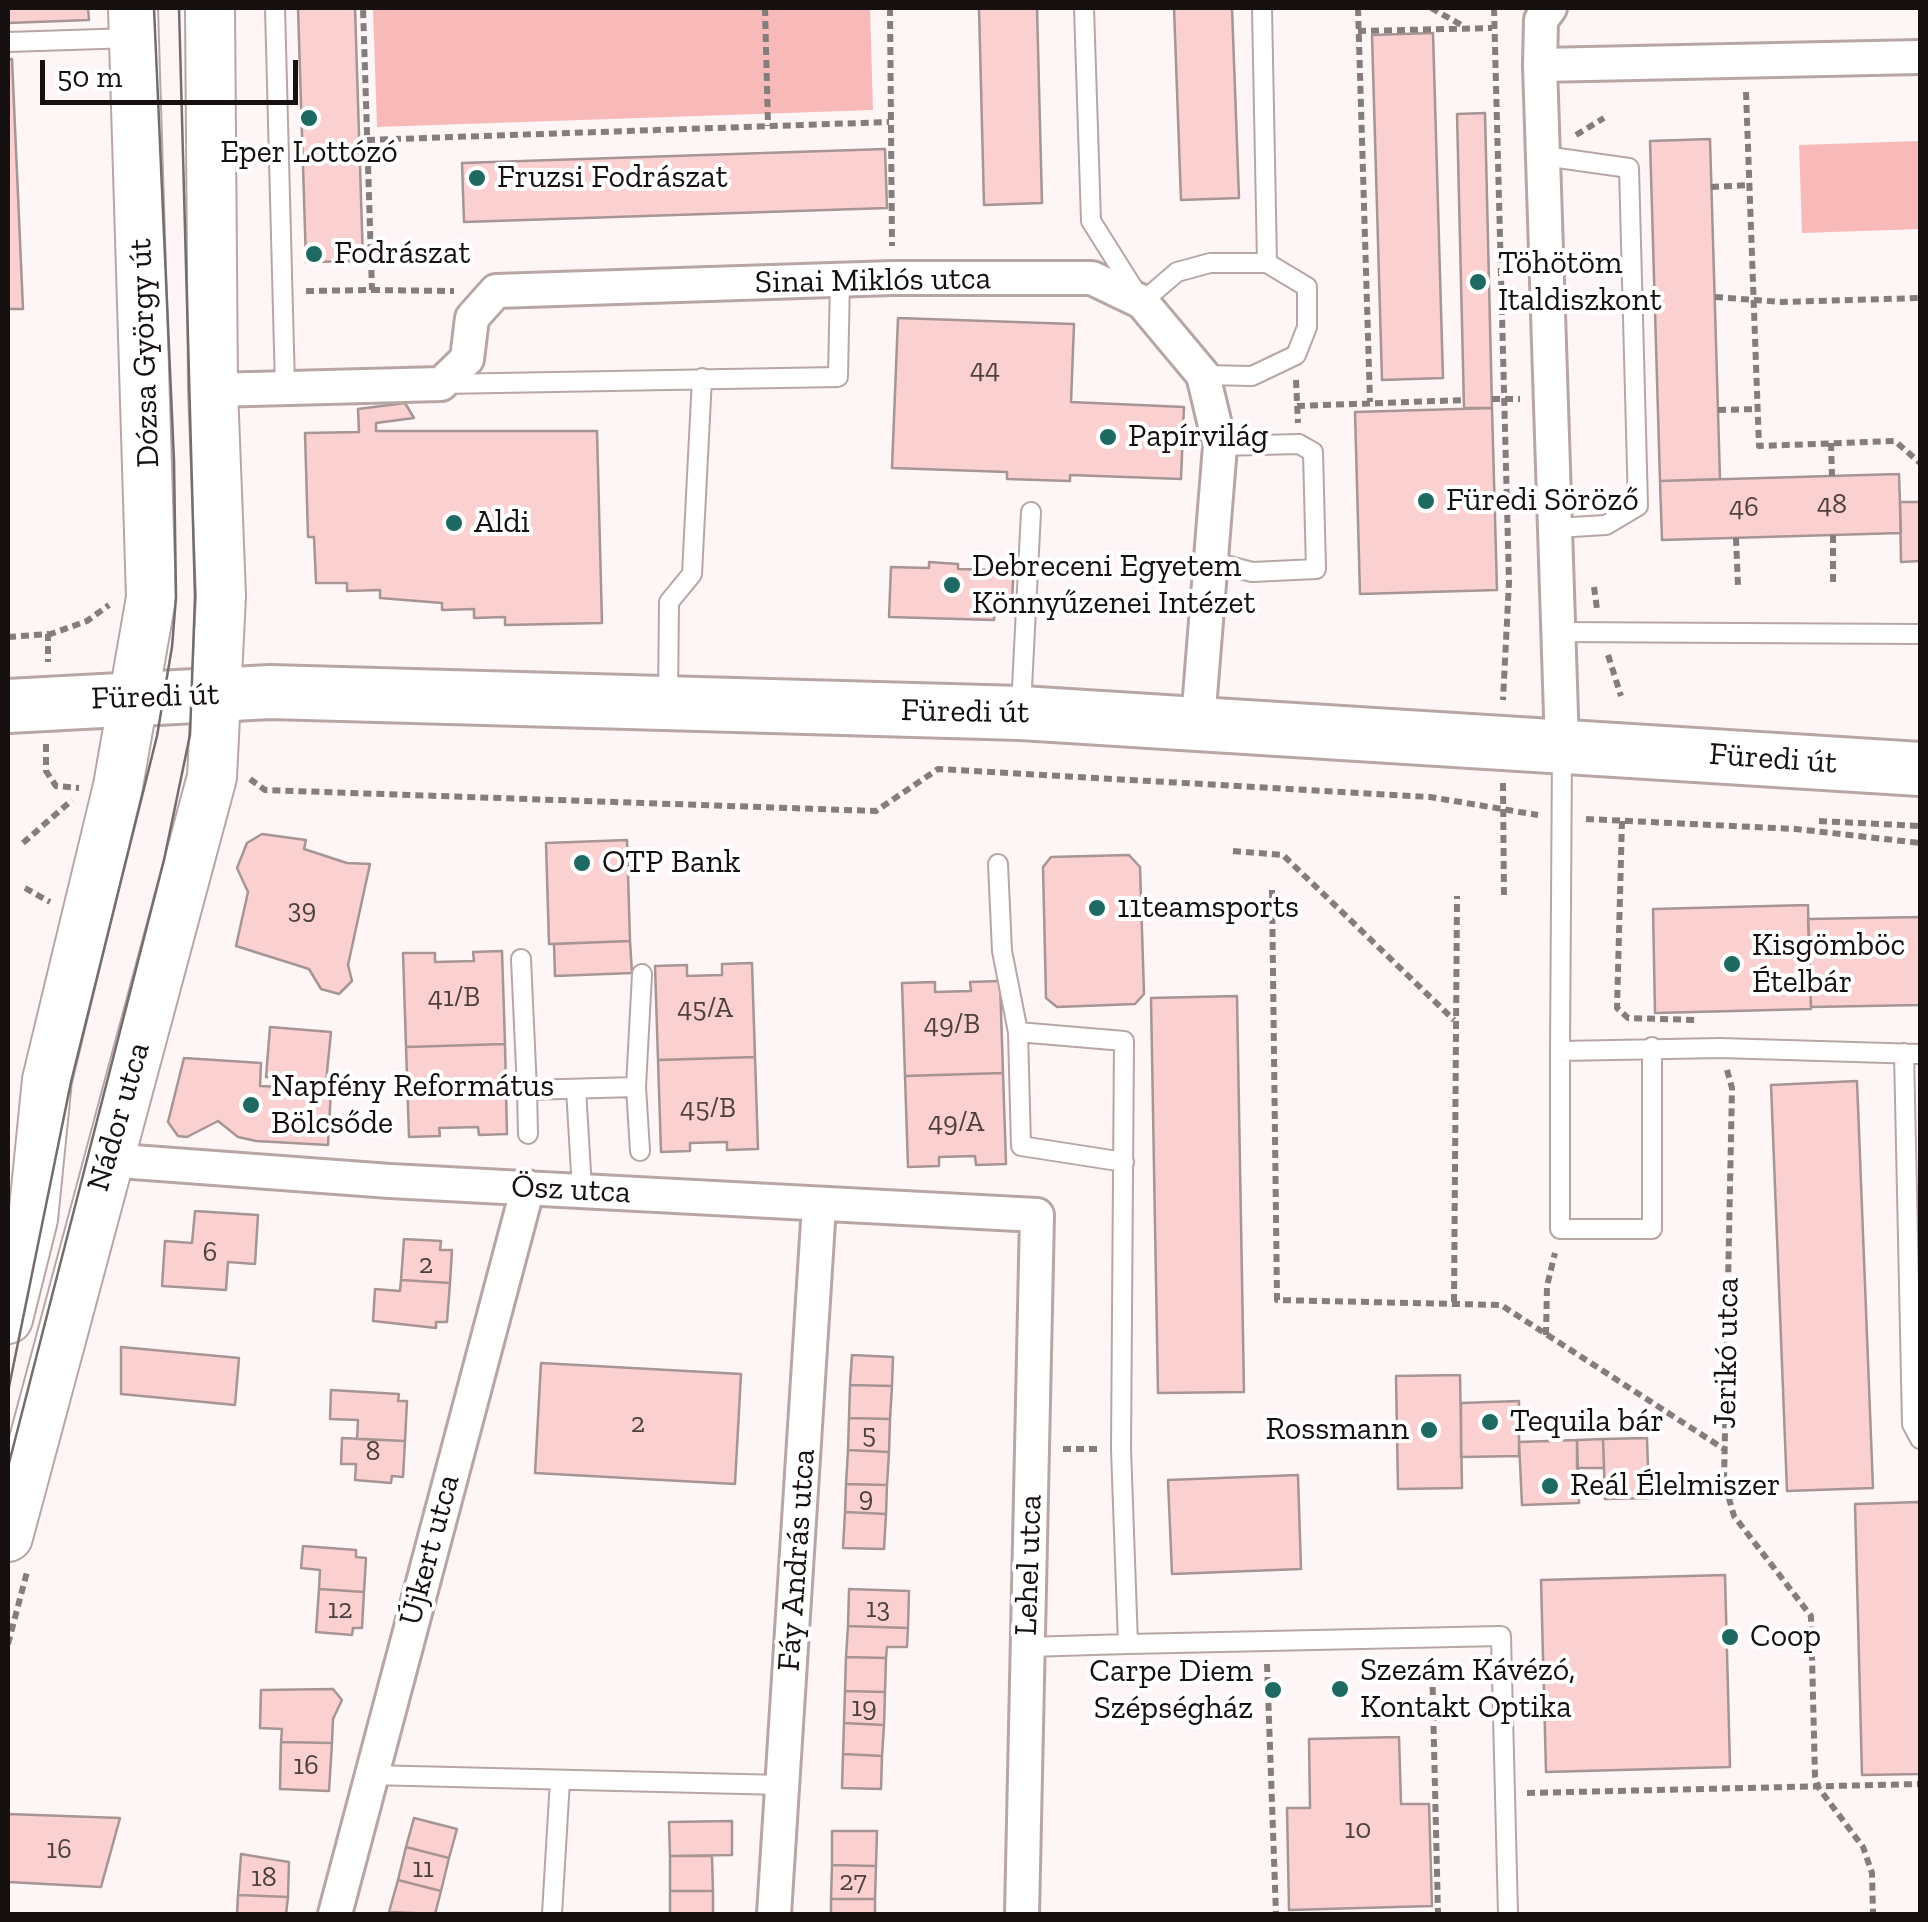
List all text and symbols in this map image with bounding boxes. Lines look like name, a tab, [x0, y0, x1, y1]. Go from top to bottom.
scale bar	[45, 40, 302, 102]
text: 50 m	[57, 59, 122, 95]
marker: Eper Lottózó	[298, 107, 320, 129]
place label: Eper Lottózó	[220, 134, 398, 172]
place label: Fruzsi Fodrászat	[497, 159, 728, 197]
marker: Fruzsi Fodrászat	[466, 167, 488, 189]
place label: Fodrászat	[334, 235, 470, 273]
street label: Dózsa György út	[122, 238, 168, 468]
marker: Fodrászat	[303, 243, 325, 265]
place label: Töhötöm Italdiszkont	[1498, 245, 1662, 320]
street label: Sinai Miklós utca	[755, 260, 991, 302]
marker: Töhötöm Italdiszkont	[1467, 271, 1489, 293]
house number: 44	[970, 353, 1000, 387]
place label: Papírvilág	[1128, 418, 1268, 456]
marker: Papírvilág	[1097, 426, 1119, 448]
place label: Füredi Söröző	[1446, 482, 1639, 520]
house number: 48	[1817, 488, 1847, 522]
marker: Füredi Söröző	[1415, 490, 1437, 512]
house number: 46	[1729, 491, 1759, 525]
place label: Aldi	[474, 504, 530, 542]
marker: Aldi	[443, 512, 465, 534]
place label: Debreceni Egyetem Könnyűzenei Intézet	[972, 548, 1255, 623]
marker: Debreceni Egyetem Könnyűzenei Intézet	[941, 574, 963, 596]
street label: Füredi út	[90, 676, 220, 718]
street label: Füredi út	[901, 692, 1029, 732]
street label: Füredi út	[1708, 735, 1838, 783]
place label: OTP Bank	[602, 844, 740, 882]
marker: OTP Bank	[571, 852, 593, 874]
place label: 11teamsports	[1117, 889, 1299, 927]
house number: 39	[288, 893, 316, 927]
marker: 11teamsports	[1086, 897, 1108, 919]
place label: Kisgömböc Ételbár	[1752, 927, 1905, 1002]
marker: Kisgömböc Ételbár	[1721, 953, 1743, 975]
house number: 41/B	[428, 981, 480, 1015]
house number: 45/A	[677, 992, 733, 1026]
house number: 49/B	[924, 1008, 980, 1042]
street label: Nádor utca	[79, 1038, 159, 1196]
place label: Napfény Református Bölcsőde	[271, 1068, 554, 1143]
house number: 45/B	[680, 1092, 736, 1126]
marker: Napfény Református Bölcsőde	[240, 1094, 262, 1116]
house number: 49/A	[928, 1106, 984, 1140]
street label: Ösz utca	[510, 1168, 632, 1212]
house number: 6	[203, 1236, 217, 1270]
house number: 2	[419, 1248, 433, 1282]
street label: Jerikó utca	[1706, 1277, 1748, 1429]
place label: Tequila bár	[1510, 1403, 1664, 1441]
house number: 2	[631, 1407, 645, 1441]
place label: Rossmann	[1265, 1411, 1409, 1449]
marker: Tequila bár	[1479, 1411, 1501, 1433]
house number: 5	[862, 1418, 876, 1452]
marker: Rossmann	[1418, 1419, 1440, 1441]
house number: 8	[365, 1435, 381, 1469]
street label: Fáy András utca	[770, 1448, 824, 1672]
place label: Reál Élelmiszer	[1570, 1467, 1780, 1505]
street label: Újkert utca	[391, 1470, 469, 1630]
marker: Reál Élelmiszer	[1539, 1475, 1561, 1497]
house number: 9	[859, 1481, 873, 1515]
street label: Lehel utca	[1007, 1494, 1051, 1636]
house number: 13	[866, 1592, 890, 1626]
house number: 12	[327, 1593, 353, 1627]
place label: Coop	[1750, 1618, 1821, 1656]
marker: Coop	[1719, 1626, 1741, 1648]
place label: Szezám Kávézó, Kontakt Optika	[1360, 1652, 1575, 1727]
place label: Carpe Diem Szépségház	[1089, 1653, 1253, 1728]
marker: Szezám Kávézó, Kontakt Optika	[1329, 1678, 1351, 1700]
marker: Carpe Diem Szépségház	[1262, 1679, 1284, 1701]
house number: 19	[851, 1691, 877, 1725]
house number: 16	[293, 1749, 319, 1783]
house number: 10	[1345, 1813, 1371, 1847]
house number: 16	[46, 1833, 72, 1867]
house number: 11	[412, 1852, 434, 1886]
house number: 18	[251, 1861, 277, 1895]
house number: 27	[839, 1865, 867, 1899]

